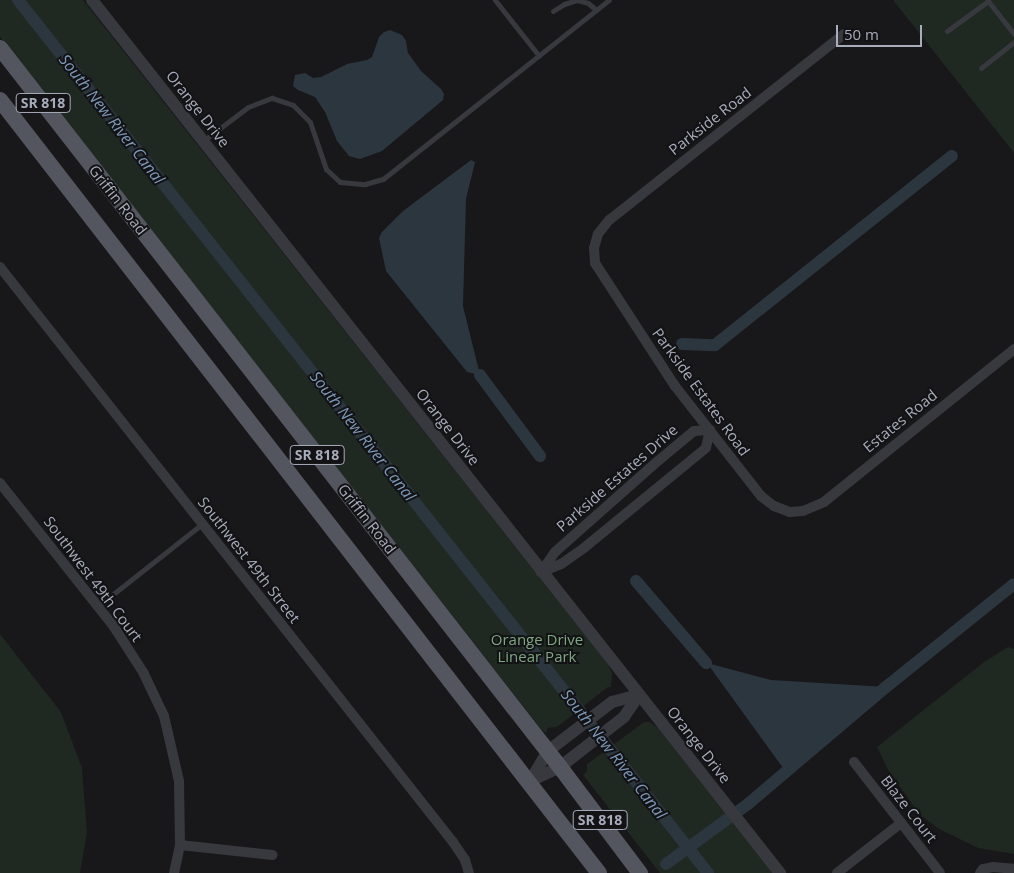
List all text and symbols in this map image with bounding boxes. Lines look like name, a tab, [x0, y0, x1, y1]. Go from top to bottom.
scale bar	[839, 15, 925, 47]
text: 50 m	[844, 24, 879, 44]
water label: South New River Canal	[55, 50, 169, 188]
street label: Orange Drive	[162, 67, 234, 151]
street label: Parkside Road	[665, 83, 755, 159]
road number: SR 818	[15, 92, 70, 115]
street label: Griffin Road	[85, 162, 151, 238]
street label: Parkside Estates Road	[649, 325, 753, 459]
water label: South New River Canal	[306, 367, 420, 505]
street label: Orange Drive	[412, 385, 484, 469]
street label: Estates Road	[859, 386, 941, 456]
street label: Parkside Estates Drive	[553, 421, 681, 535]
road number: SR 818	[290, 444, 344, 466]
street label: Griffin Road	[334, 481, 400, 557]
street label: Southwest 49th Street	[194, 493, 304, 627]
street label: Southwest 49th Court	[40, 513, 146, 645]
park label: Orange Drive Linear Park	[491, 630, 583, 665]
water label: South New River Canal	[557, 685, 671, 823]
street label: Orange Drive	[663, 703, 735, 787]
street label: Blaze Court	[877, 772, 941, 846]
road number: SR 818	[572, 808, 628, 832]

